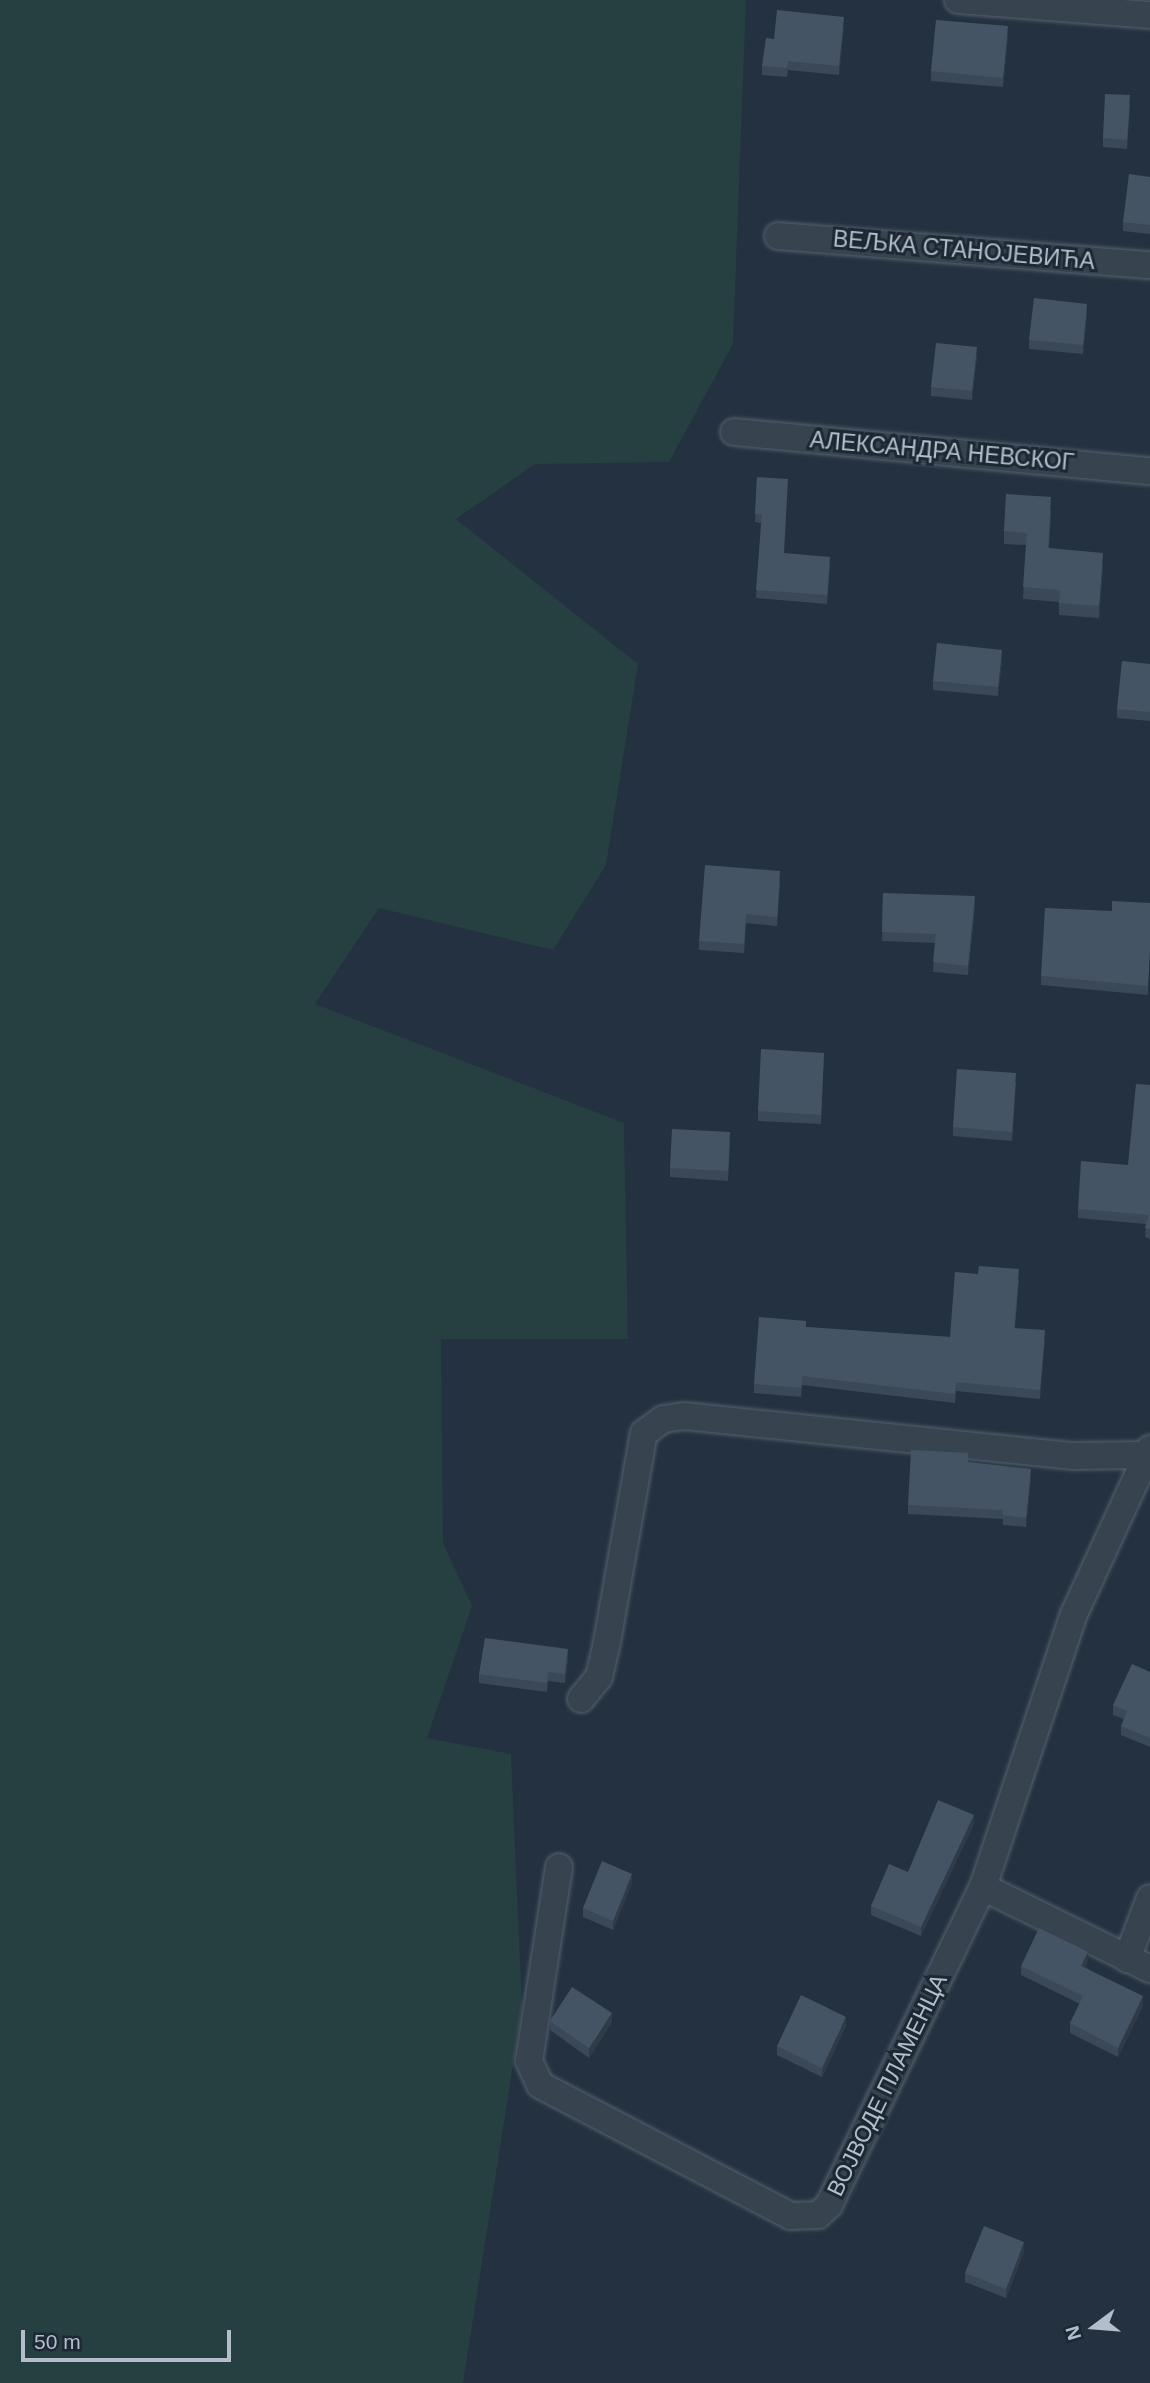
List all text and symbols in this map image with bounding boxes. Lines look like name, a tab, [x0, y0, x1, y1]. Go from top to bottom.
street label: ВЕЉКА СТАНОЈЕВИЋА	[832, 225, 1096, 275]
street label: АЛЕКСАНДРА НЕВСКОГ	[809, 426, 1075, 476]
street label: ВОЈВОДЕ ПЛАМЕНЦА	[821, 1969, 953, 2201]
north arrow	[1059, 2292, 1129, 2362]
scale bar	[24, 2316, 234, 2360]
text: N	[1061, 2323, 1085, 2342]
text: 50 m	[34, 2330, 81, 2353]

